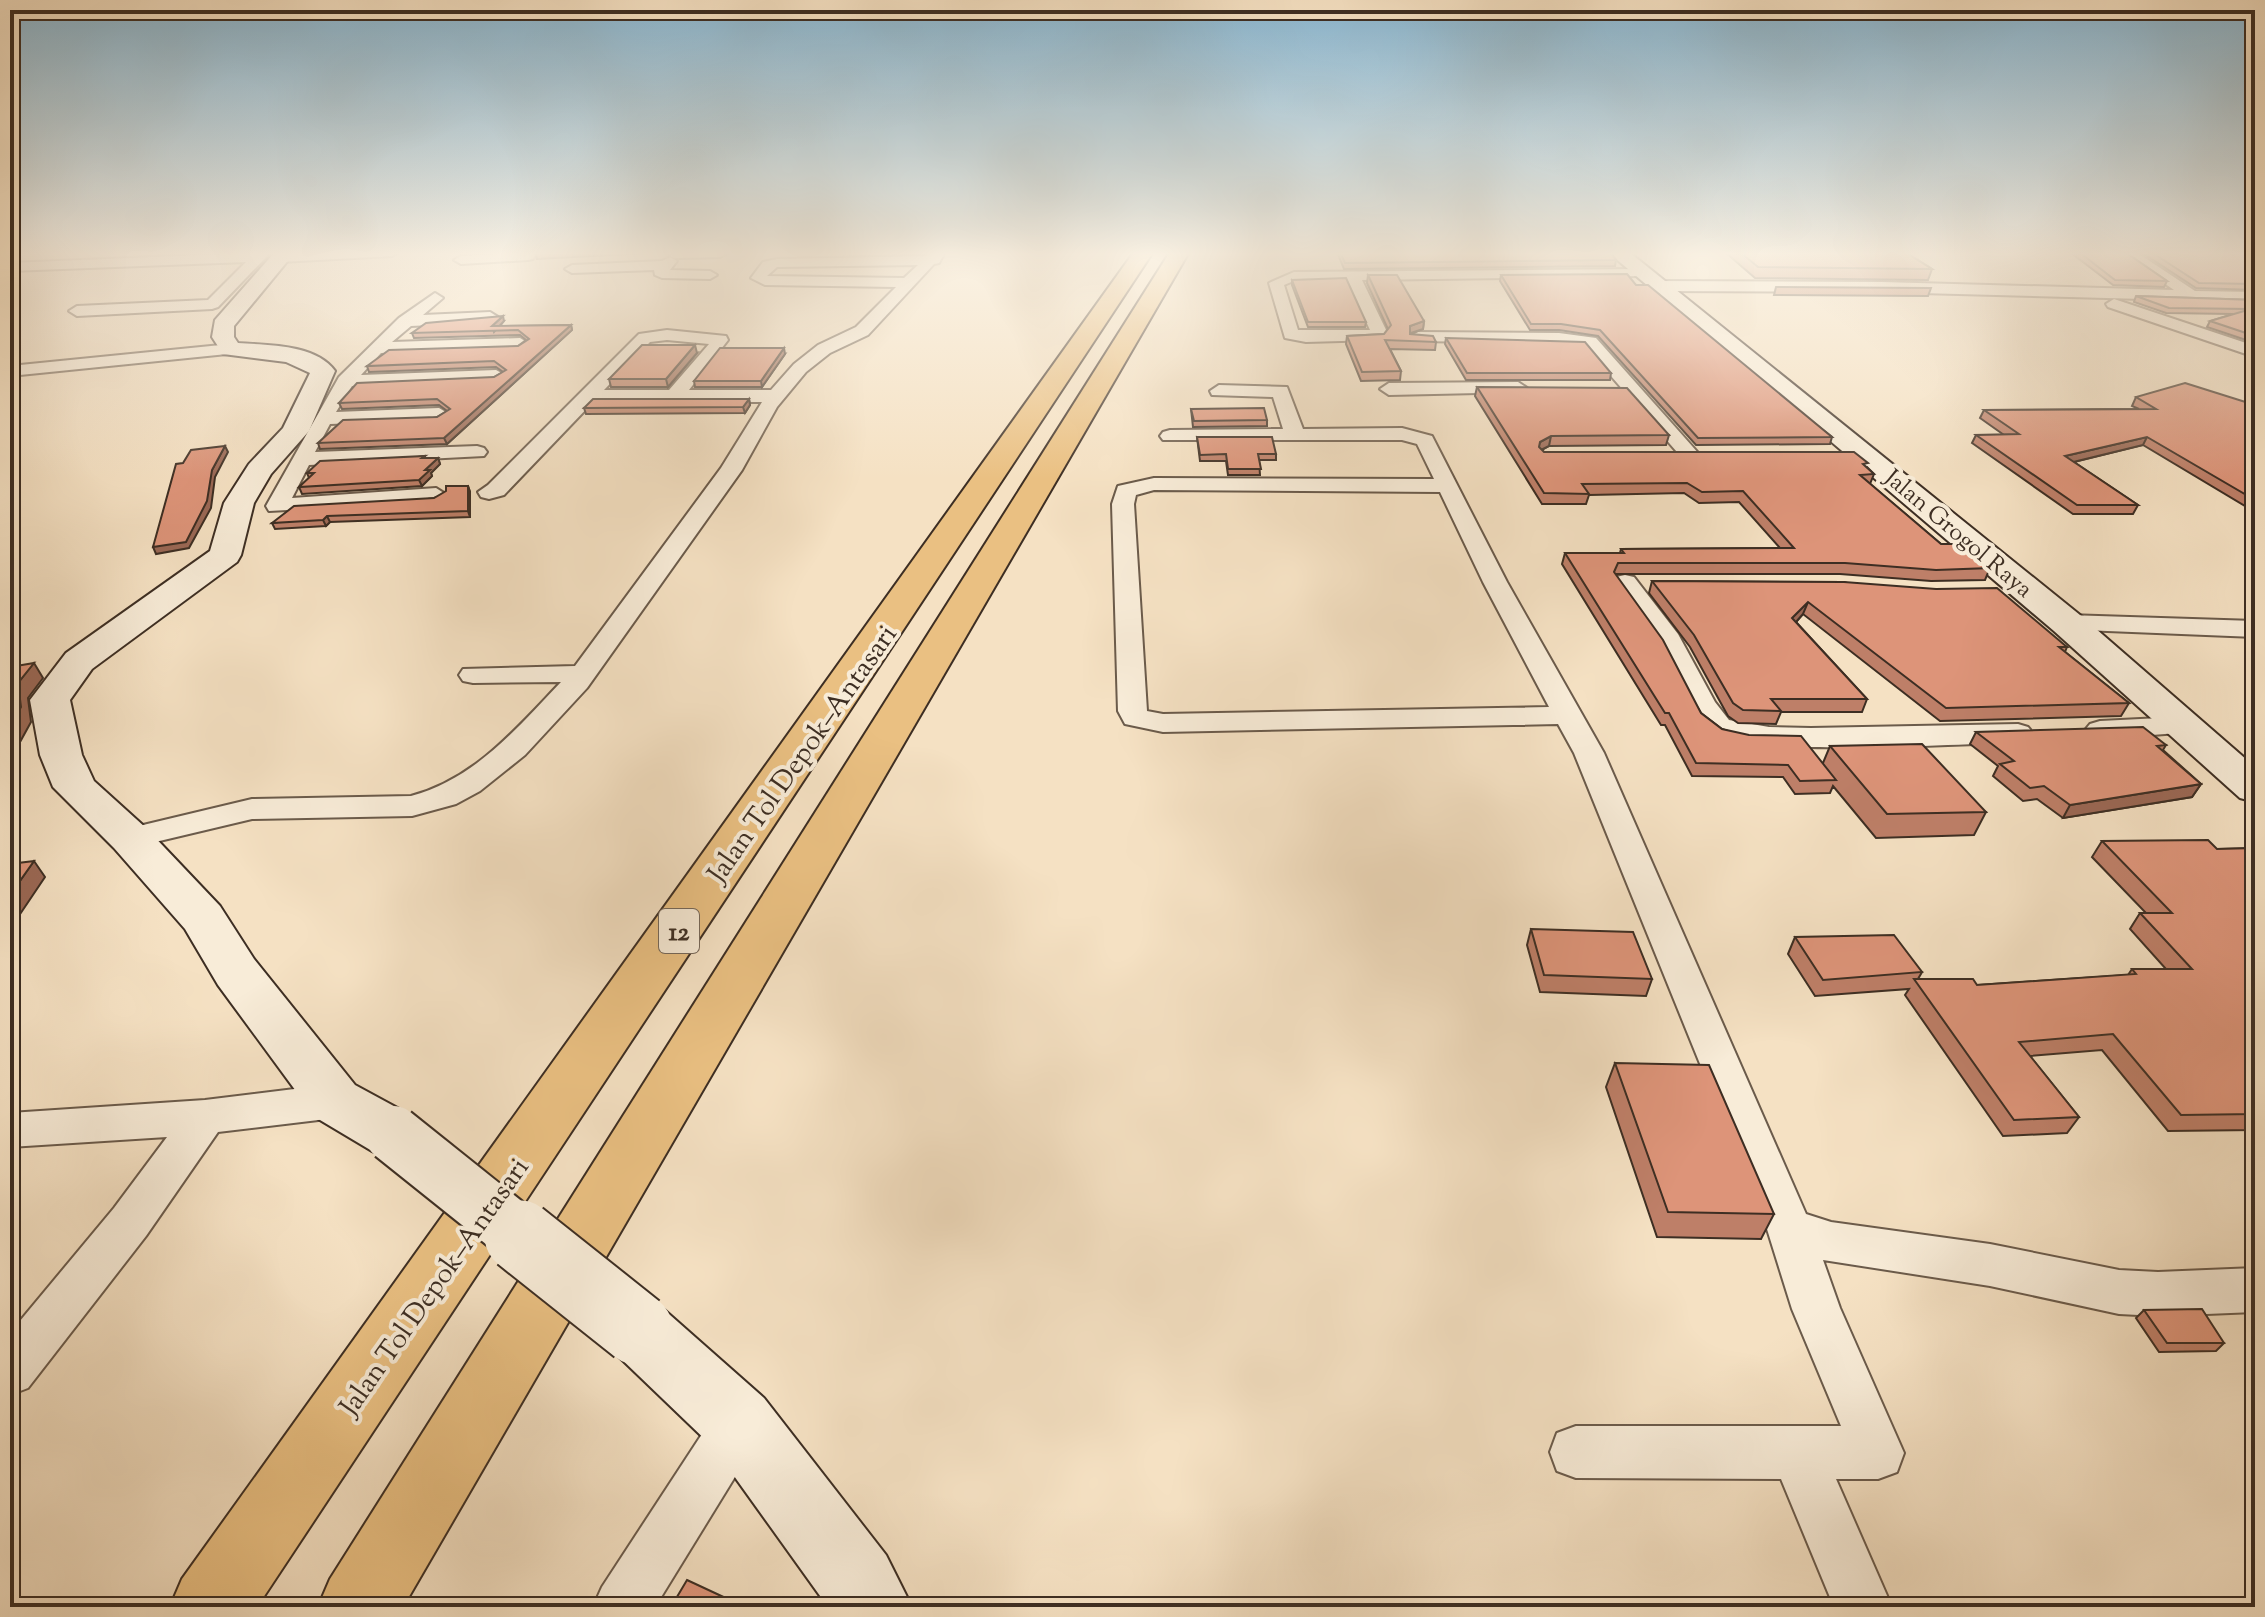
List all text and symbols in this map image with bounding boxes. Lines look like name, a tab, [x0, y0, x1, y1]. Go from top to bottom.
street label: Jalan Grogol Raya	[1875, 461, 2039, 607]
street label: Jalan Tol Depok–Antasari	[698, 618, 908, 894]
road number: 12	[659, 909, 699, 953]
street label: Jalan Tol Depok–Antasari	[330, 1151, 540, 1427]

